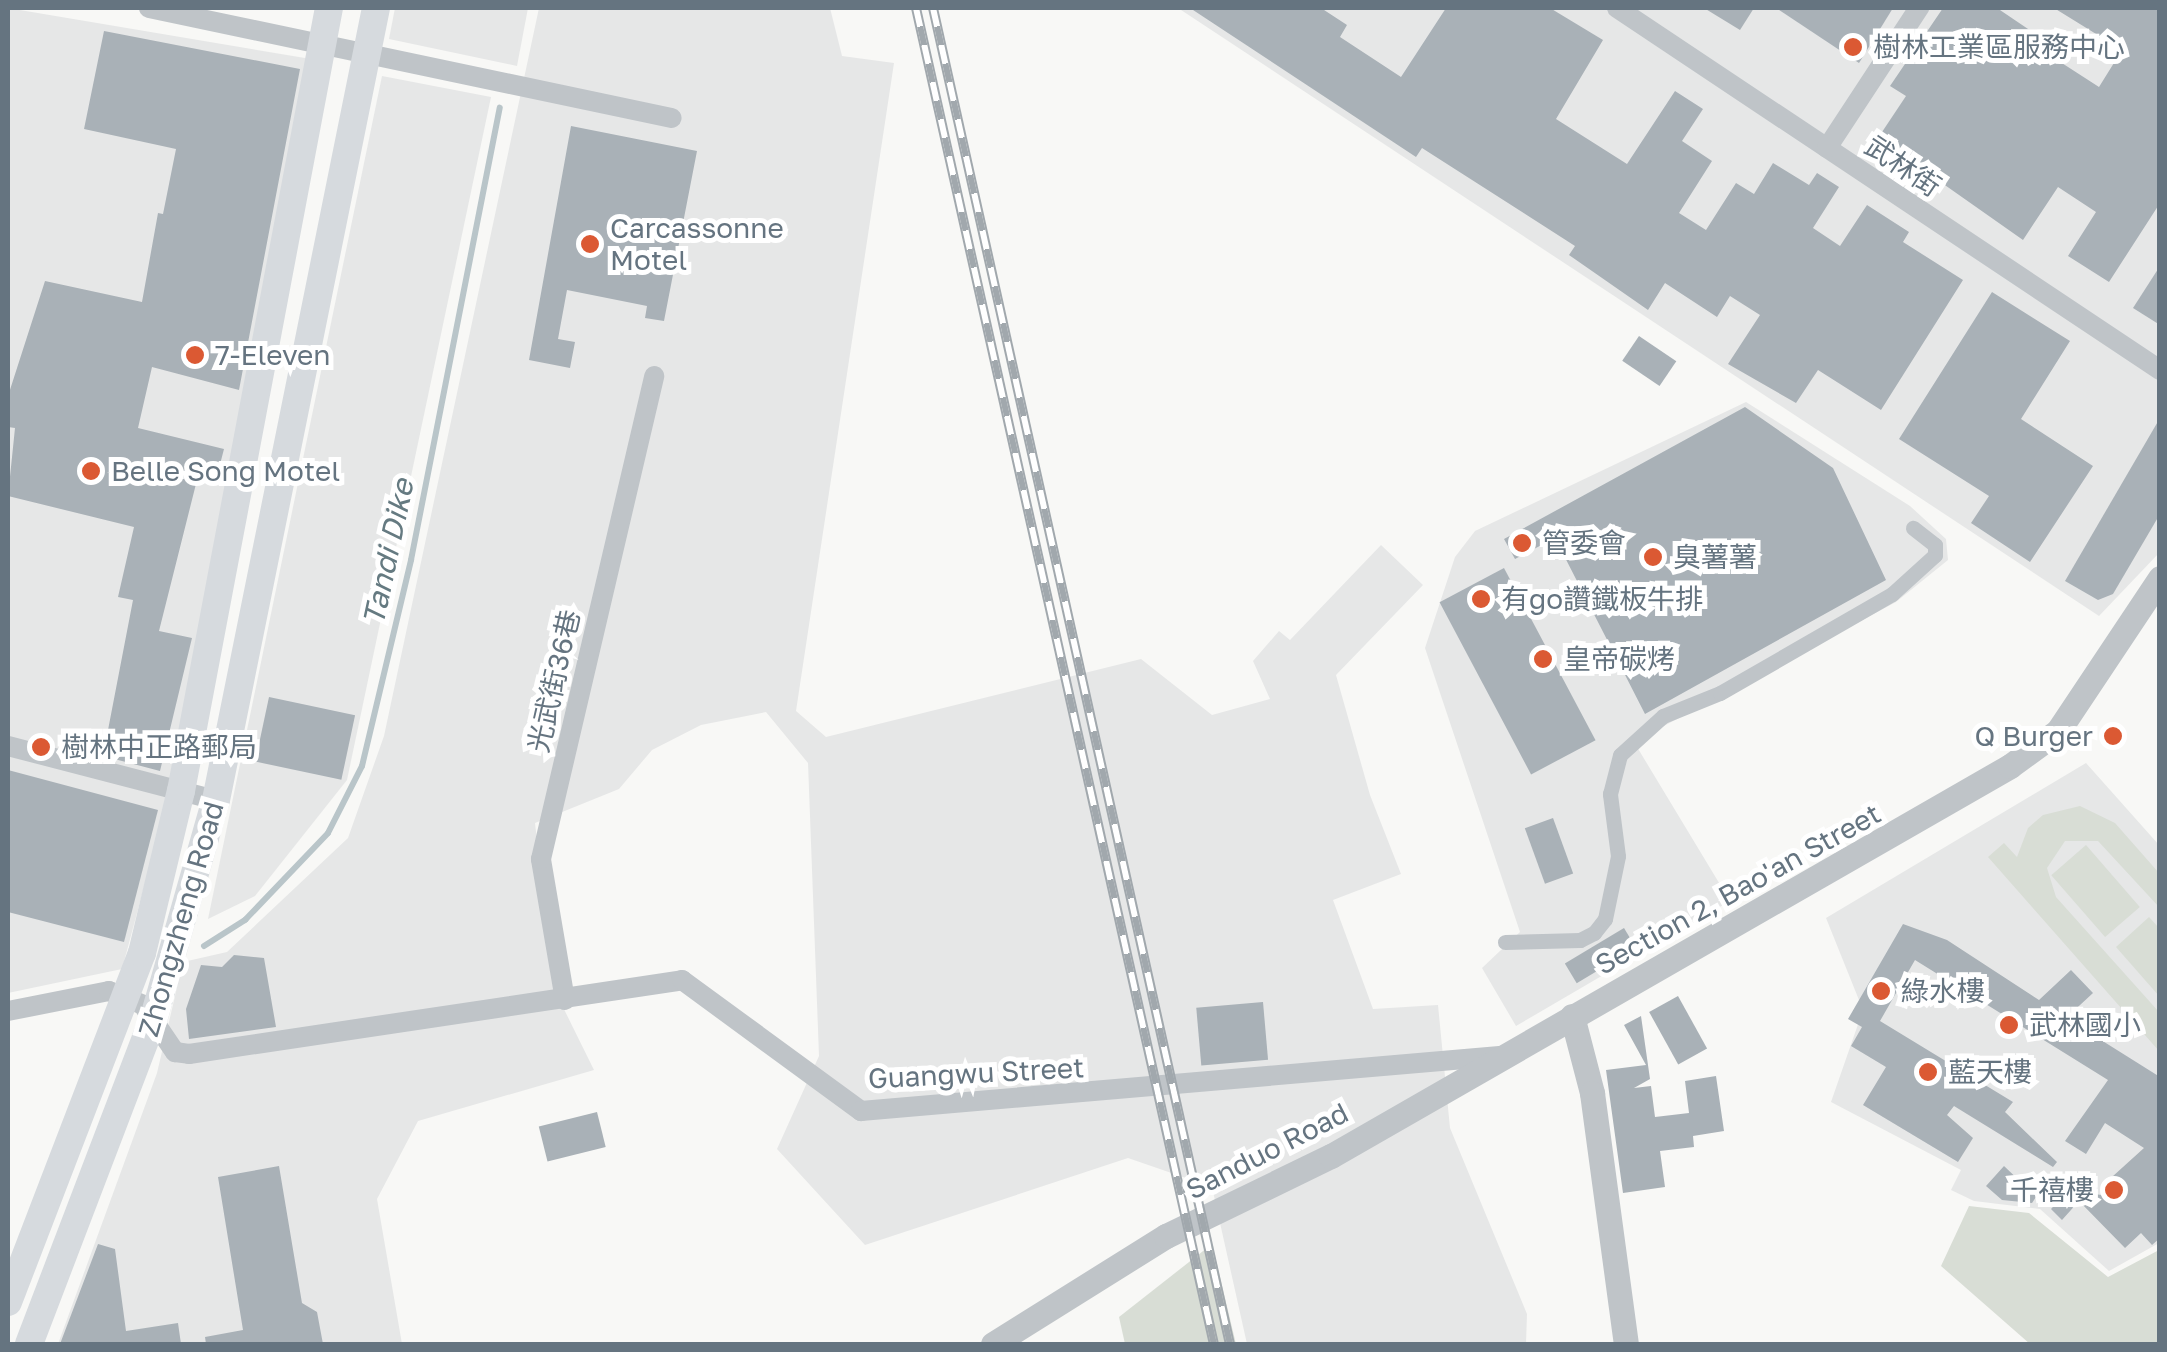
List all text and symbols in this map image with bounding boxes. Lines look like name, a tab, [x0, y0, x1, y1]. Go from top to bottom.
place label: 樹林工業區服務中心	[1873, 30, 2125, 64]
marker: 樹林工業區服務中心	[1842, 36, 1864, 58]
street label: 武林街	[1859, 129, 1947, 203]
place label: Carcassonne Motel	[610, 211, 784, 277]
marker: Carcassonne Motel	[579, 233, 601, 255]
place label: 7-Eleven	[215, 338, 330, 372]
marker: 7-Eleven	[184, 344, 206, 366]
place label: Belle Song Motel	[111, 454, 340, 488]
marker: Belle Song Motel	[80, 460, 102, 482]
water label: Tandi Dike	[355, 476, 421, 628]
place label: 管委會	[1542, 526, 1626, 560]
marker: 管委會	[1511, 532, 1533, 554]
place label: 臭薯薯	[1673, 540, 1757, 574]
marker: 臭薯薯	[1642, 546, 1664, 568]
place label: 有go讚鐵板牛排	[1501, 582, 1703, 616]
marker: 有go讚鐵板牛排	[1470, 588, 1492, 610]
street label: 光武街36巷	[521, 606, 587, 756]
place label: 皇帝碳烤	[1563, 642, 1675, 676]
marker: 皇帝碳烤	[1532, 648, 1554, 670]
place label: Q Burger	[1975, 719, 2093, 753]
marker: Q Burger	[2102, 725, 2124, 747]
place label: 樹林中正路郵局	[61, 730, 257, 764]
marker: 樹林中正路郵局	[30, 736, 52, 758]
street label: Section 2, Bao'an Street	[1589, 797, 1887, 981]
street label: Zhongzheng Road	[131, 798, 231, 1040]
place label: 綠水樓	[1901, 974, 1985, 1008]
marker: 綠水樓	[1870, 980, 1892, 1002]
place label: 武林國小	[2029, 1008, 2141, 1042]
marker: 武林國小	[1998, 1014, 2020, 1036]
street label: Guangwu Street	[867, 1051, 1085, 1095]
place label: 藍天樓	[1948, 1055, 2032, 1089]
marker: 藍天樓	[1917, 1061, 1939, 1083]
street label: Sanduo Road	[1180, 1096, 1354, 1206]
place label: 千禧樓	[2010, 1173, 2094, 1207]
marker: 千禧樓	[2103, 1179, 2125, 1201]

